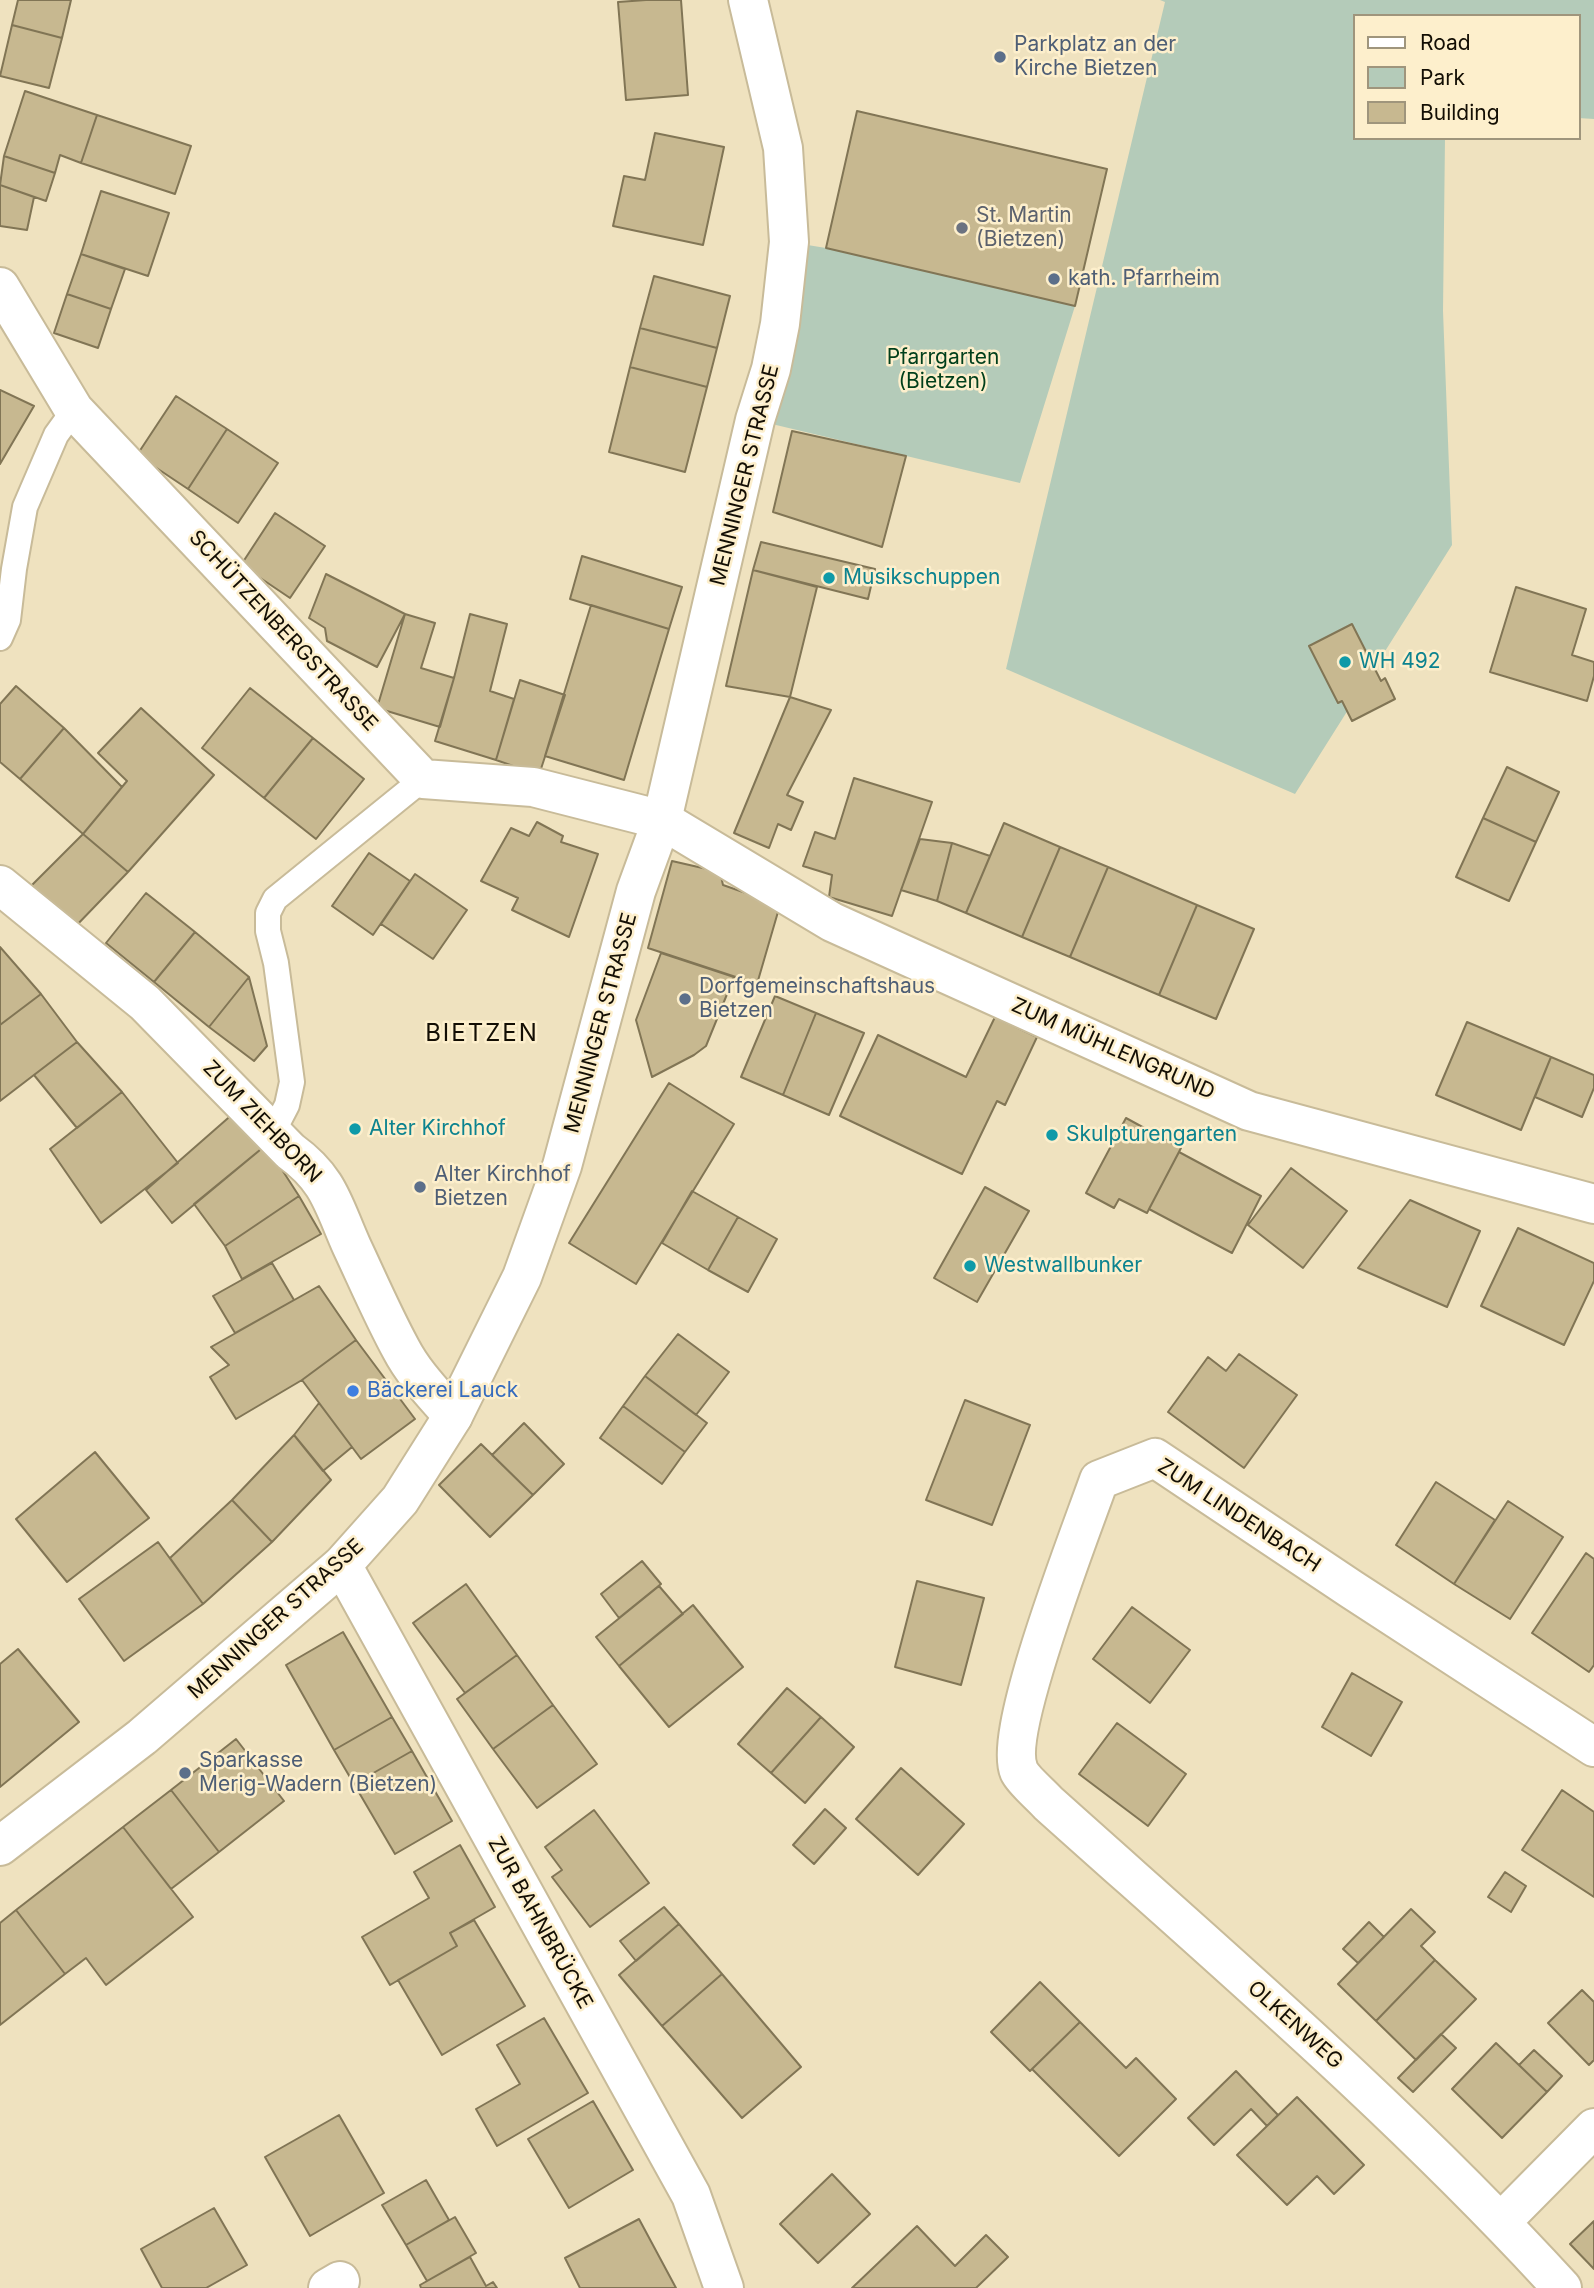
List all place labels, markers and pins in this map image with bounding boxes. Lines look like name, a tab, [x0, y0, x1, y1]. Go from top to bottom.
place label: Parkplatz an der Kirche Bietzen	[1014, 32, 1176, 82]
marker: Parkplatz an der Kirche Bietzen	[992, 49, 1008, 65]
place label: St. Martin (Bietzen)	[976, 203, 1072, 253]
marker: St. Martin (Bietzen)	[954, 220, 970, 236]
place label: kath. Pfarrheim	[1068, 266, 1220, 292]
marker: kath. Pfarrheim	[1046, 271, 1062, 287]
place label: Musikschuppen	[843, 565, 1000, 591]
marker: Musikschuppen	[821, 570, 837, 586]
place label: WH 492	[1359, 649, 1441, 675]
marker: WH 492	[1337, 654, 1353, 670]
place label: Dorfgemeinschaftshaus Bietzen	[699, 974, 935, 1024]
marker: Dorfgemeinschaftshaus Bietzen	[677, 991, 693, 1007]
place label: Alter Kirchhof	[369, 1116, 506, 1142]
marker: Alter Kirchhof	[347, 1121, 363, 1137]
place label: Skulpturengarten	[1066, 1122, 1237, 1148]
marker: Skulpturengarten	[1044, 1127, 1060, 1143]
place label: Alter Kirchhof Bietzen	[434, 1162, 571, 1212]
marker: Alter Kirchhof Bietzen	[412, 1179, 428, 1195]
place label: Westwallbunker	[984, 1253, 1142, 1279]
marker: Westwallbunker	[962, 1258, 978, 1274]
place label: Bäckerei Lauck	[367, 1378, 518, 1404]
marker: Bäckerei Lauck	[345, 1383, 361, 1399]
place label: Sparkasse Merig-Wadern (Bietzen)	[199, 1748, 437, 1798]
marker: Sparkasse Merig-Wadern (Bietzen)	[177, 1765, 193, 1781]

